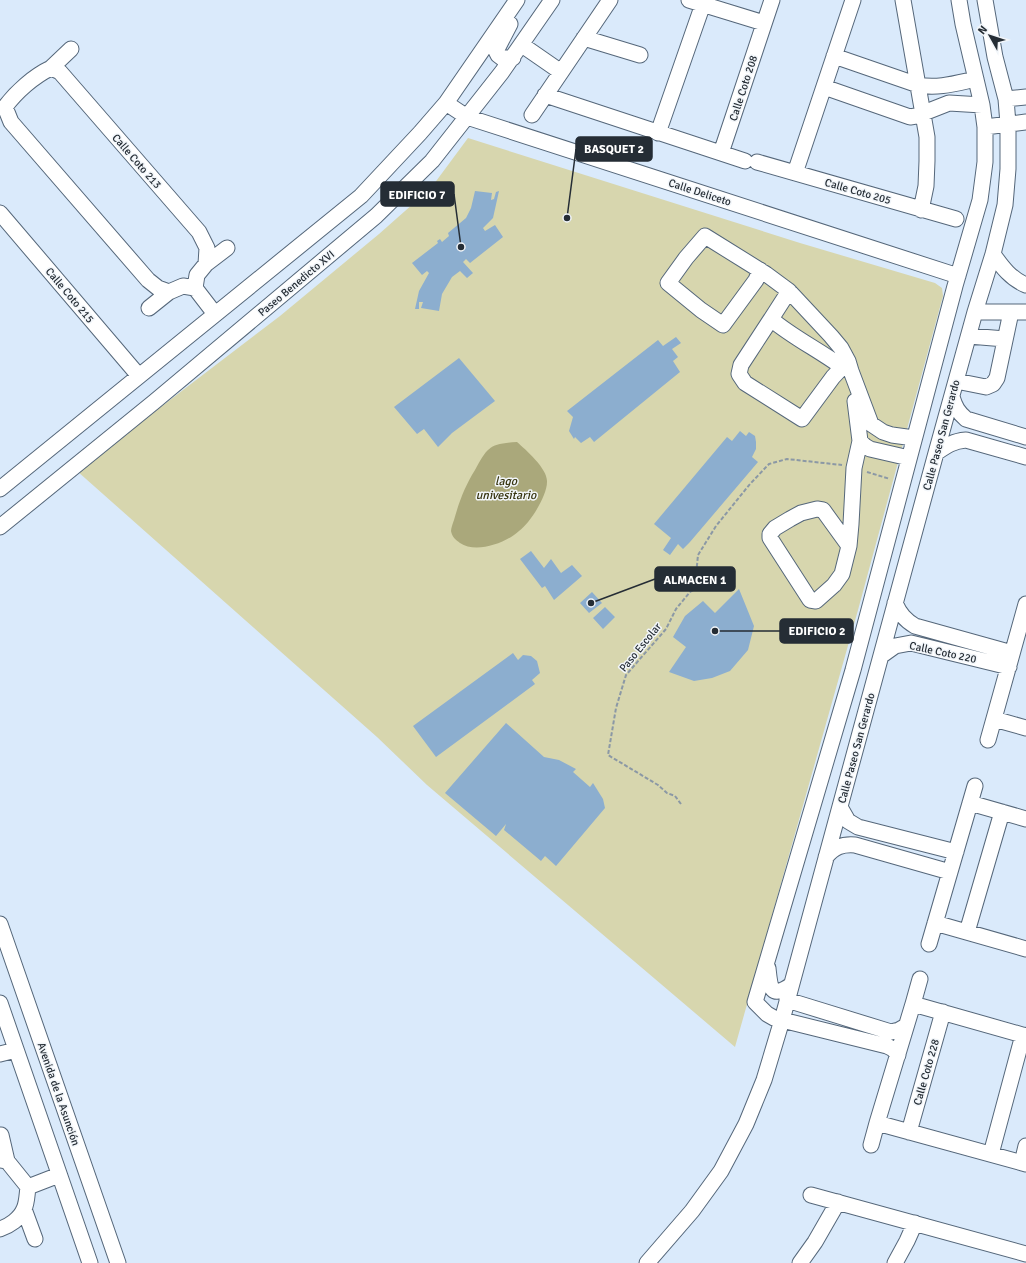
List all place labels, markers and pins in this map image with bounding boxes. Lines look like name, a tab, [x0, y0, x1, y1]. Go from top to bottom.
callout: BASQUET 2	[576, 137, 652, 161]
callout: EDIFICIO 7	[381, 182, 454, 206]
callout: ALMACEN 1	[655, 567, 735, 591]
callout: EDIFICIO 2	[780, 619, 853, 643]

